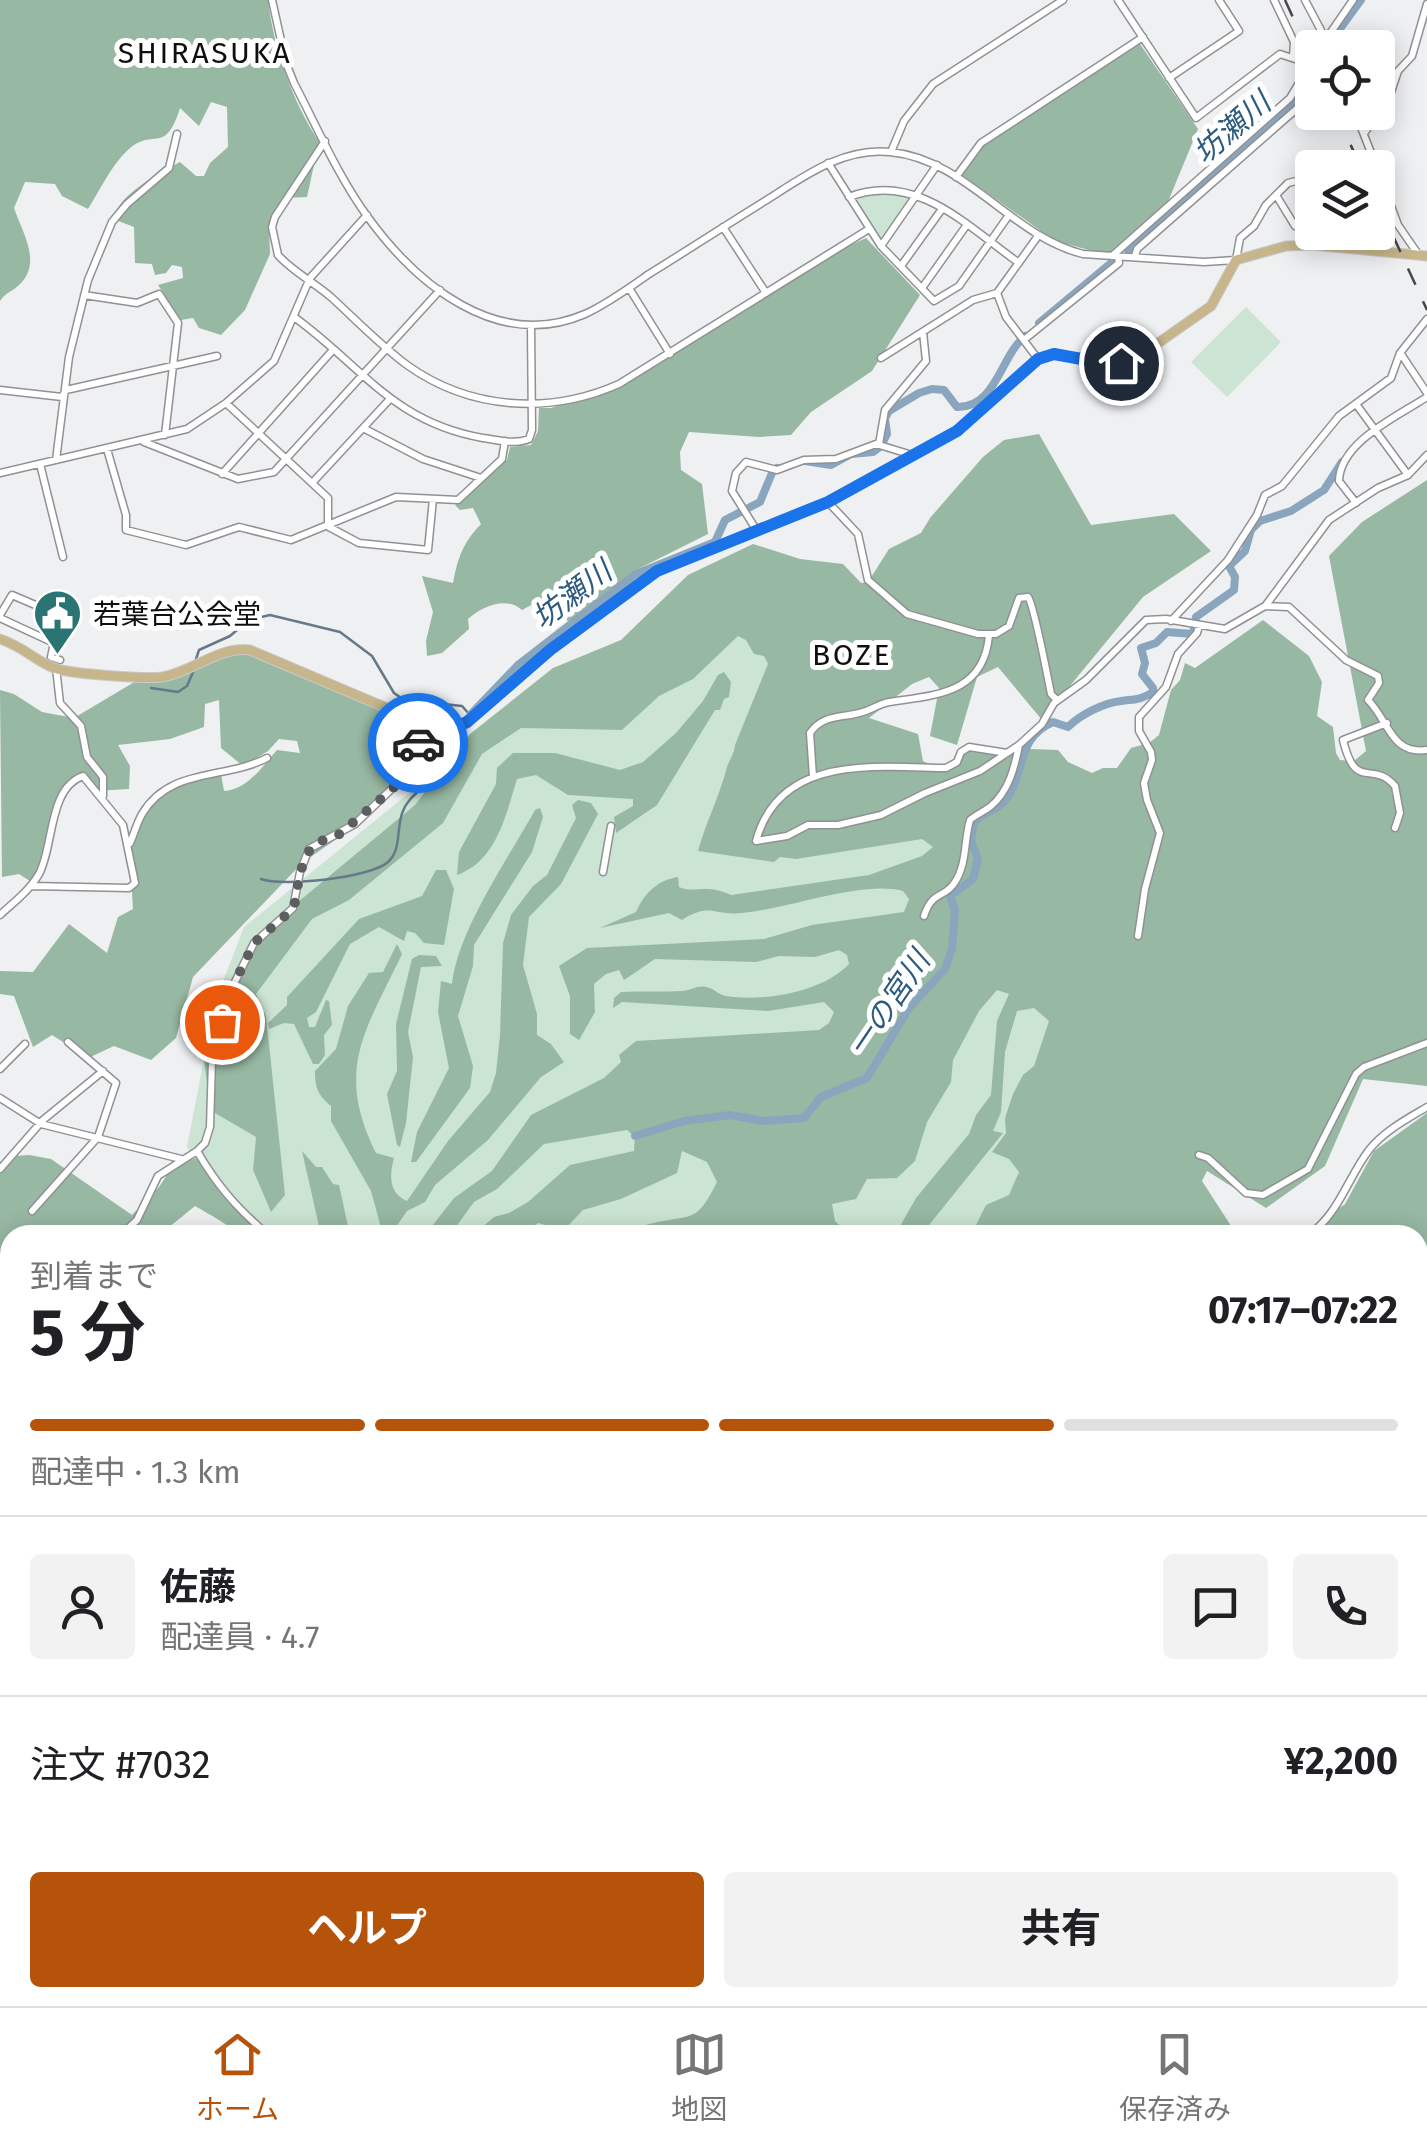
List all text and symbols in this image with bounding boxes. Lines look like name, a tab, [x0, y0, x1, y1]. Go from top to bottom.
map controls	[1295, 30, 1395, 250]
button: locate	[1295, 30, 1395, 130]
district label: SHIRASUKA	[118, 35, 292, 71]
water label: 坊瀬川	[1186, 83, 1280, 171]
button: layers	[1295, 150, 1395, 250]
pin	[1079, 321, 1164, 406]
icon: home	[1094, 336, 1149, 391]
water label: 坊瀬川	[525, 552, 621, 636]
public building icon: 若葉台公会堂	[32, 588, 84, 656]
place label: 若葉台公会堂	[93, 598, 261, 631]
district label: BOZE	[812, 637, 892, 673]
courier	[368, 693, 468, 793]
icon: car	[391, 716, 446, 771]
water label: 一の宮川	[841, 942, 939, 1064]
pin	[180, 980, 265, 1065]
icon: bag	[195, 995, 250, 1050]
text: 到着まで	[30, 1257, 158, 1295]
text: 07:17–07:22	[1208, 1287, 1398, 1333]
text: 5 分	[30, 1294, 145, 1372]
text: 配達中 · 1.3 km	[30, 1453, 241, 1491]
button: person	[30, 1554, 135, 1659]
button: chat	[1163, 1554, 1268, 1659]
button: phone	[1293, 1554, 1398, 1659]
text: 佐藤	[160, 1564, 236, 1610]
text: 配達員 · 4.7	[160, 1618, 320, 1656]
text: ¥2,200	[1284, 1738, 1398, 1784]
text: 注文 #7032	[30, 1742, 211, 1788]
button: ヘルプ	[30, 1872, 704, 1987]
button: 共有	[724, 1872, 1398, 1987]
tab: ホーム	[196, 2027, 279, 2127]
tab: 地図	[671, 2027, 727, 2127]
tab: 保存済み	[1119, 2027, 1231, 2127]

